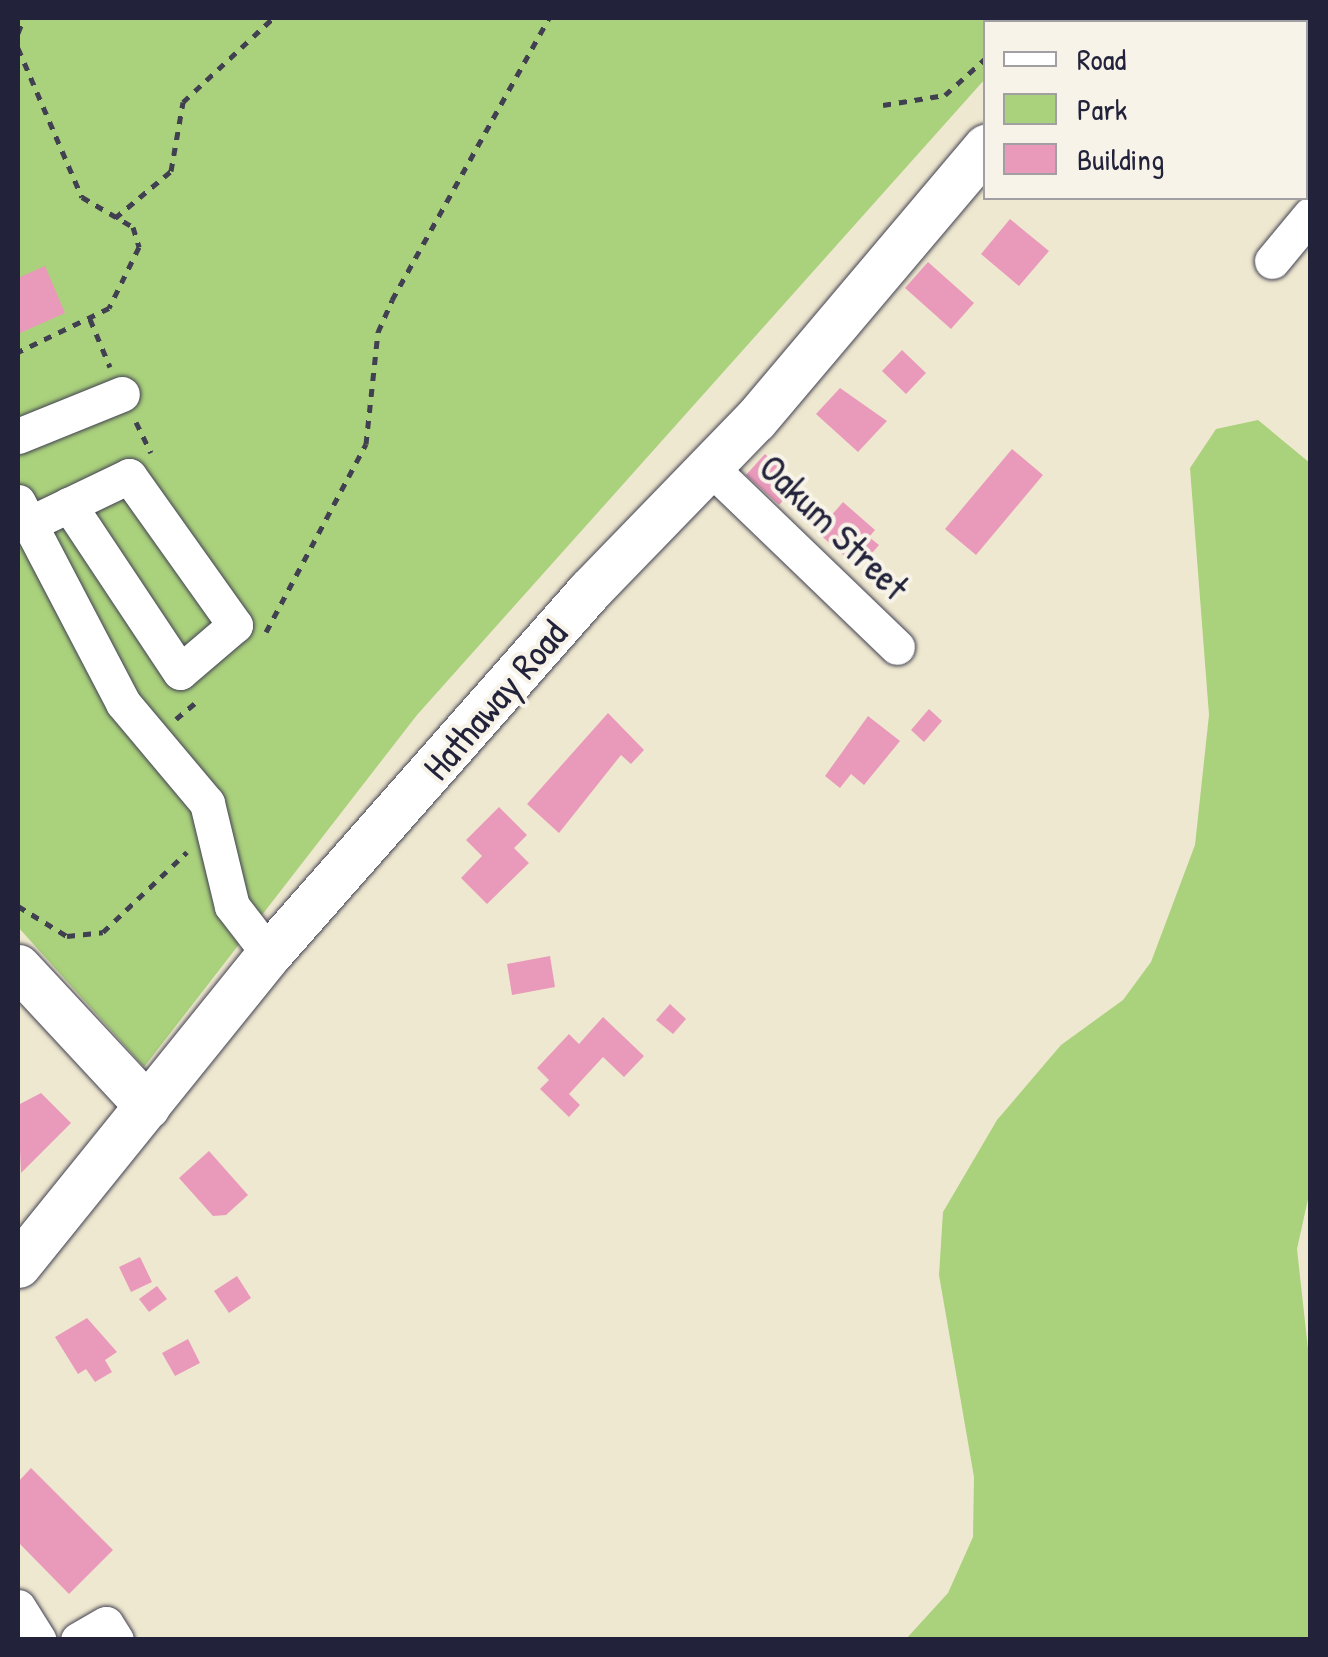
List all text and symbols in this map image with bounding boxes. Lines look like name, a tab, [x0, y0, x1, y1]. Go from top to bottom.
legend	[983, 20, 1308, 200]
text: Road	[1077, 39, 1126, 79]
text: Park	[1077, 89, 1127, 129]
text: Building	[1077, 139, 1164, 179]
street label: Oakum Street	[750, 445, 918, 609]
street label: Hathaway Road	[413, 611, 577, 789]

